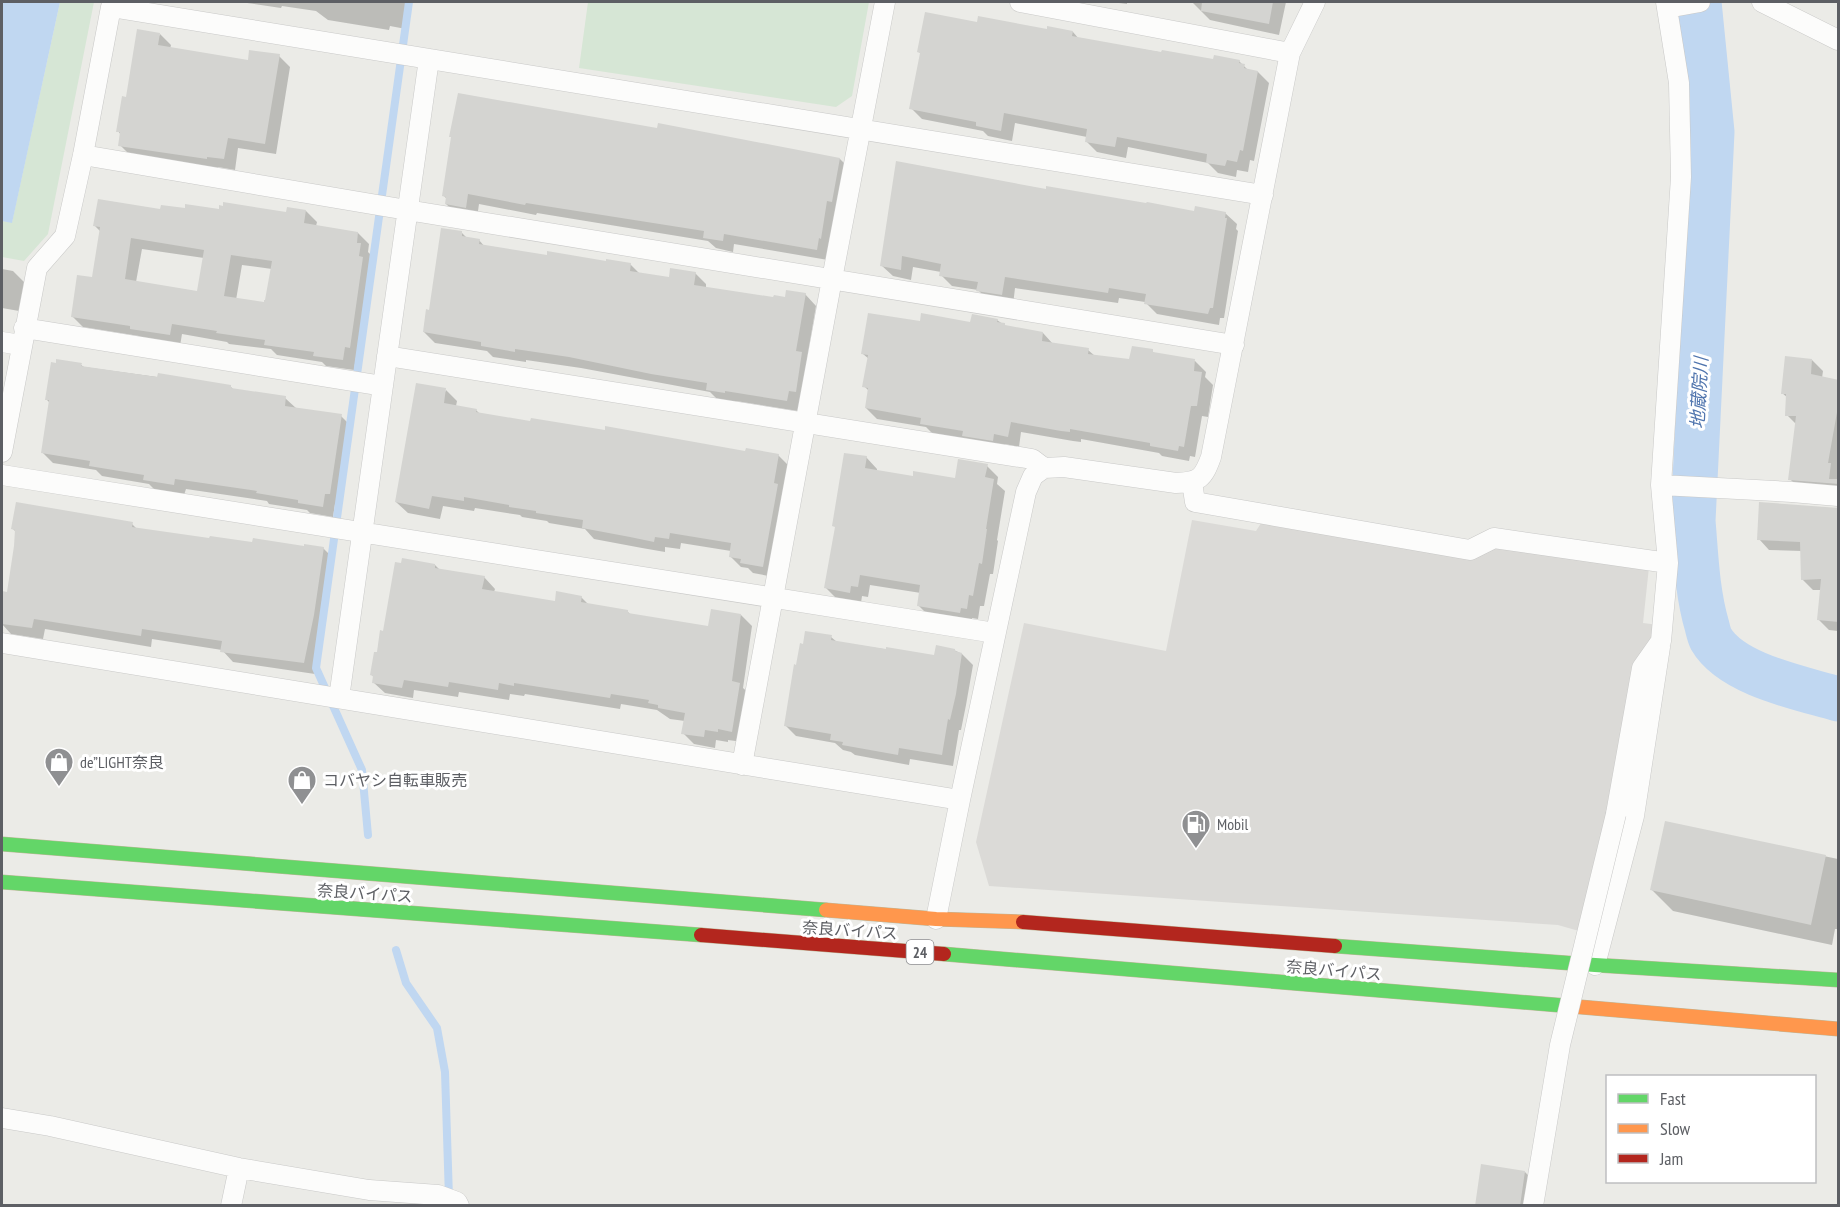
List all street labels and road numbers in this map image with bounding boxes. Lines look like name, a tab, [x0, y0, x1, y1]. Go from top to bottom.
street label: 奈良バイパス	[317, 880, 413, 906]
street label: 奈良バイパス	[802, 917, 898, 943]
road number: 24	[906, 940, 934, 964]
street label: 奈良バイパス	[1285, 956, 1383, 984]

